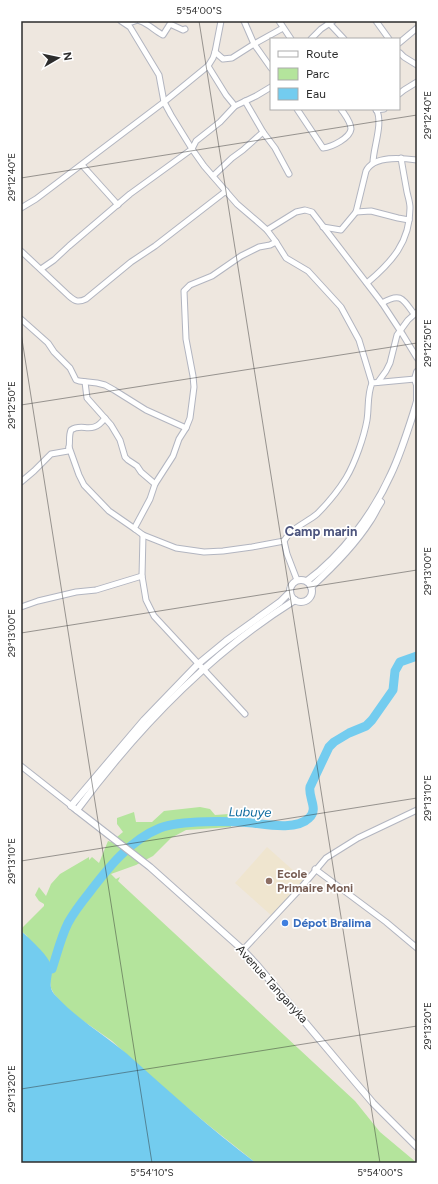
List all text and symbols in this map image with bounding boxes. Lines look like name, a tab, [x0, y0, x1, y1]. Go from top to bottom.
text: 5°54'00"S	[176, 4, 222, 17]
north arrow	[38, 38, 78, 78]
legend	[270, 38, 400, 110]
text: Route	[306, 47, 339, 61]
text: N	[60, 51, 74, 62]
text: Parc	[306, 67, 330, 81]
text: Eau	[306, 87, 326, 101]
text: 29°12'40"E	[421, 91, 434, 139]
text: 29°12'40"E	[5, 153, 18, 201]
text: 29°12'50"E	[421, 319, 434, 367]
text: 29°12'50"E	[5, 381, 18, 429]
district label: Camp marin	[285, 524, 357, 539]
text: 29°13'00"E	[421, 547, 434, 595]
text: 29°13'00"E	[5, 609, 18, 657]
text: 29°13'10"E	[421, 775, 434, 821]
water label: Lubuye	[229, 804, 271, 820]
text: 29°13'10"E	[5, 838, 18, 884]
place label: Ecole Primaire Moni	[277, 867, 353, 895]
marker: Ecole Primaire Moni	[264, 876, 274, 886]
place label: Dépot Bralima	[293, 916, 371, 930]
marker: Dépot Bralima	[280, 918, 290, 928]
street label: Avenue Tanganyka	[233, 942, 311, 1026]
text: 29°13'20"E	[421, 1002, 434, 1050]
text: 29°13'20"E	[5, 1065, 18, 1113]
text: 5°54'10"S	[130, 1166, 174, 1179]
text: 5°54'00"S	[357, 1166, 403, 1179]

